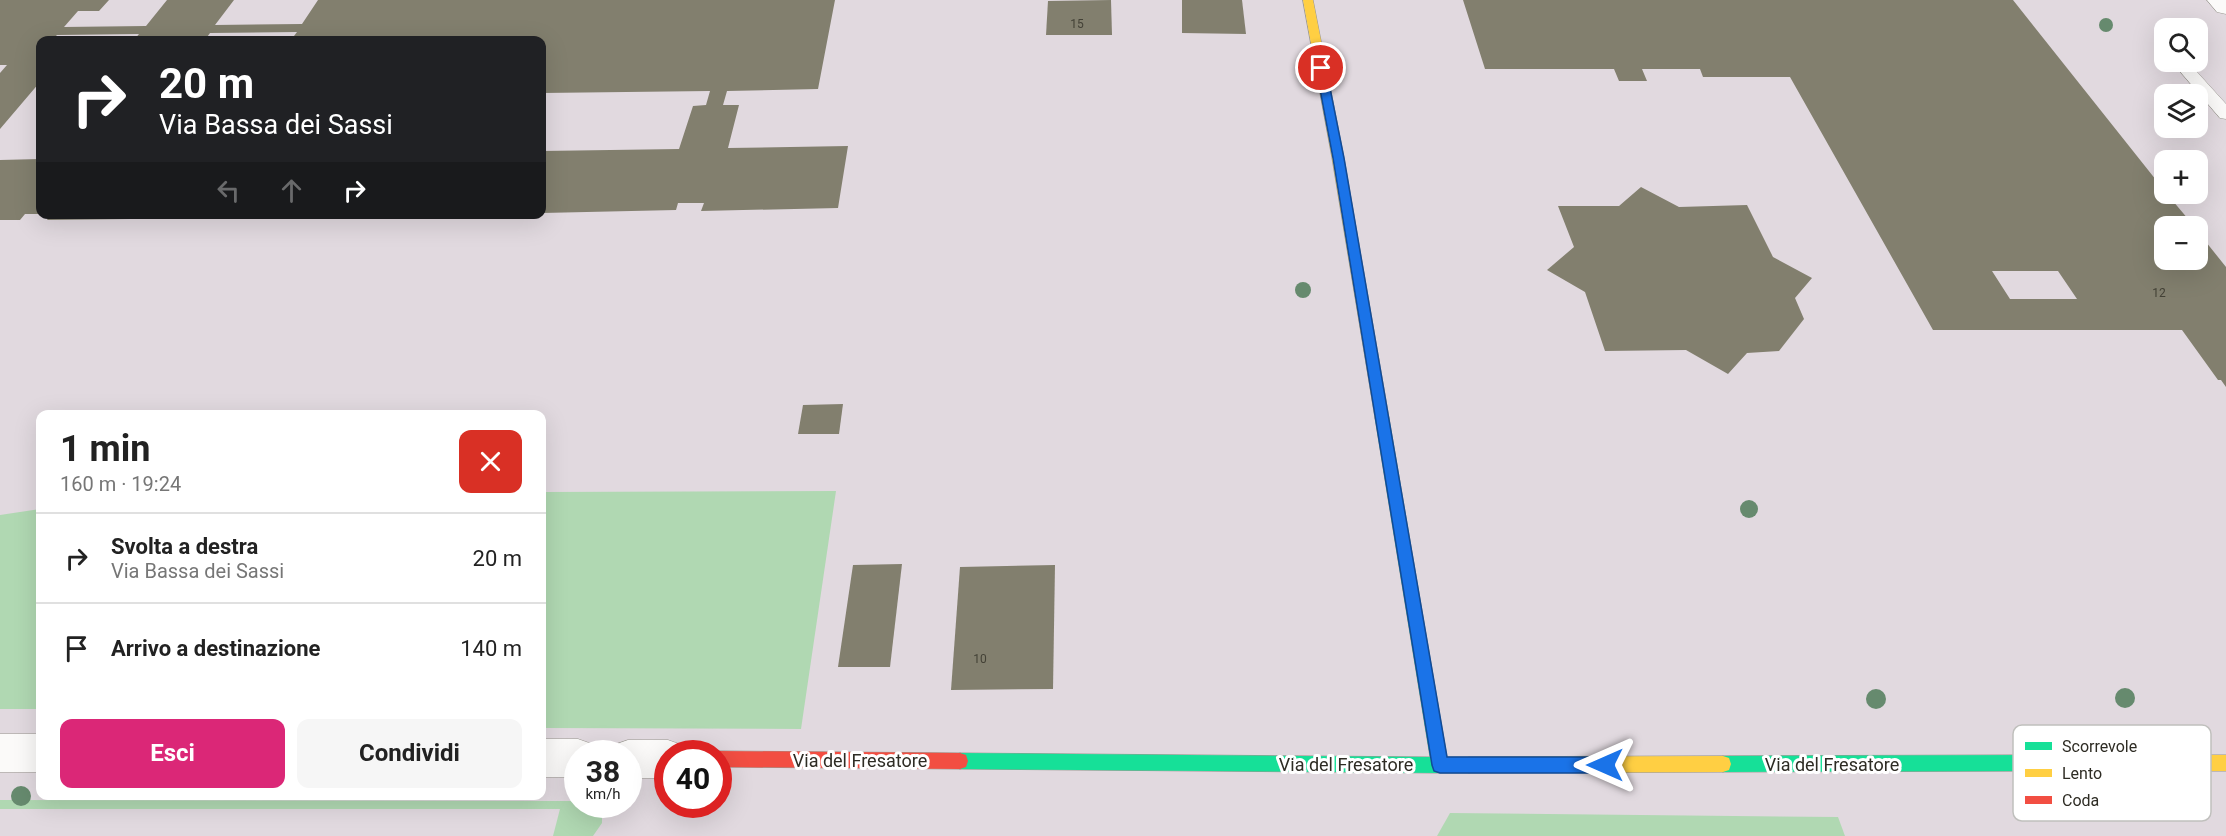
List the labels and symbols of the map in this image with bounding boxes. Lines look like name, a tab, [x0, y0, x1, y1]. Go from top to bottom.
house number: 15	[1070, 17, 1084, 31]
pin	[1295, 42, 1346, 93]
house number: 12	[2152, 286, 2166, 300]
house number: 10	[973, 652, 987, 666]
legend	[2013, 725, 2211, 821]
position arrow	[1573, 733, 1637, 797]
text: Scorrevole	[2062, 737, 2137, 756]
speed limit sign: 40	[654, 740, 732, 818]
street label: Via del Fresatore	[793, 750, 927, 771]
street label: Via del Fresatore	[1279, 754, 1413, 775]
street label: Via del Fresatore	[1765, 754, 1899, 775]
text: Lento	[2062, 764, 2102, 783]
text: Coda	[2062, 791, 2099, 810]

